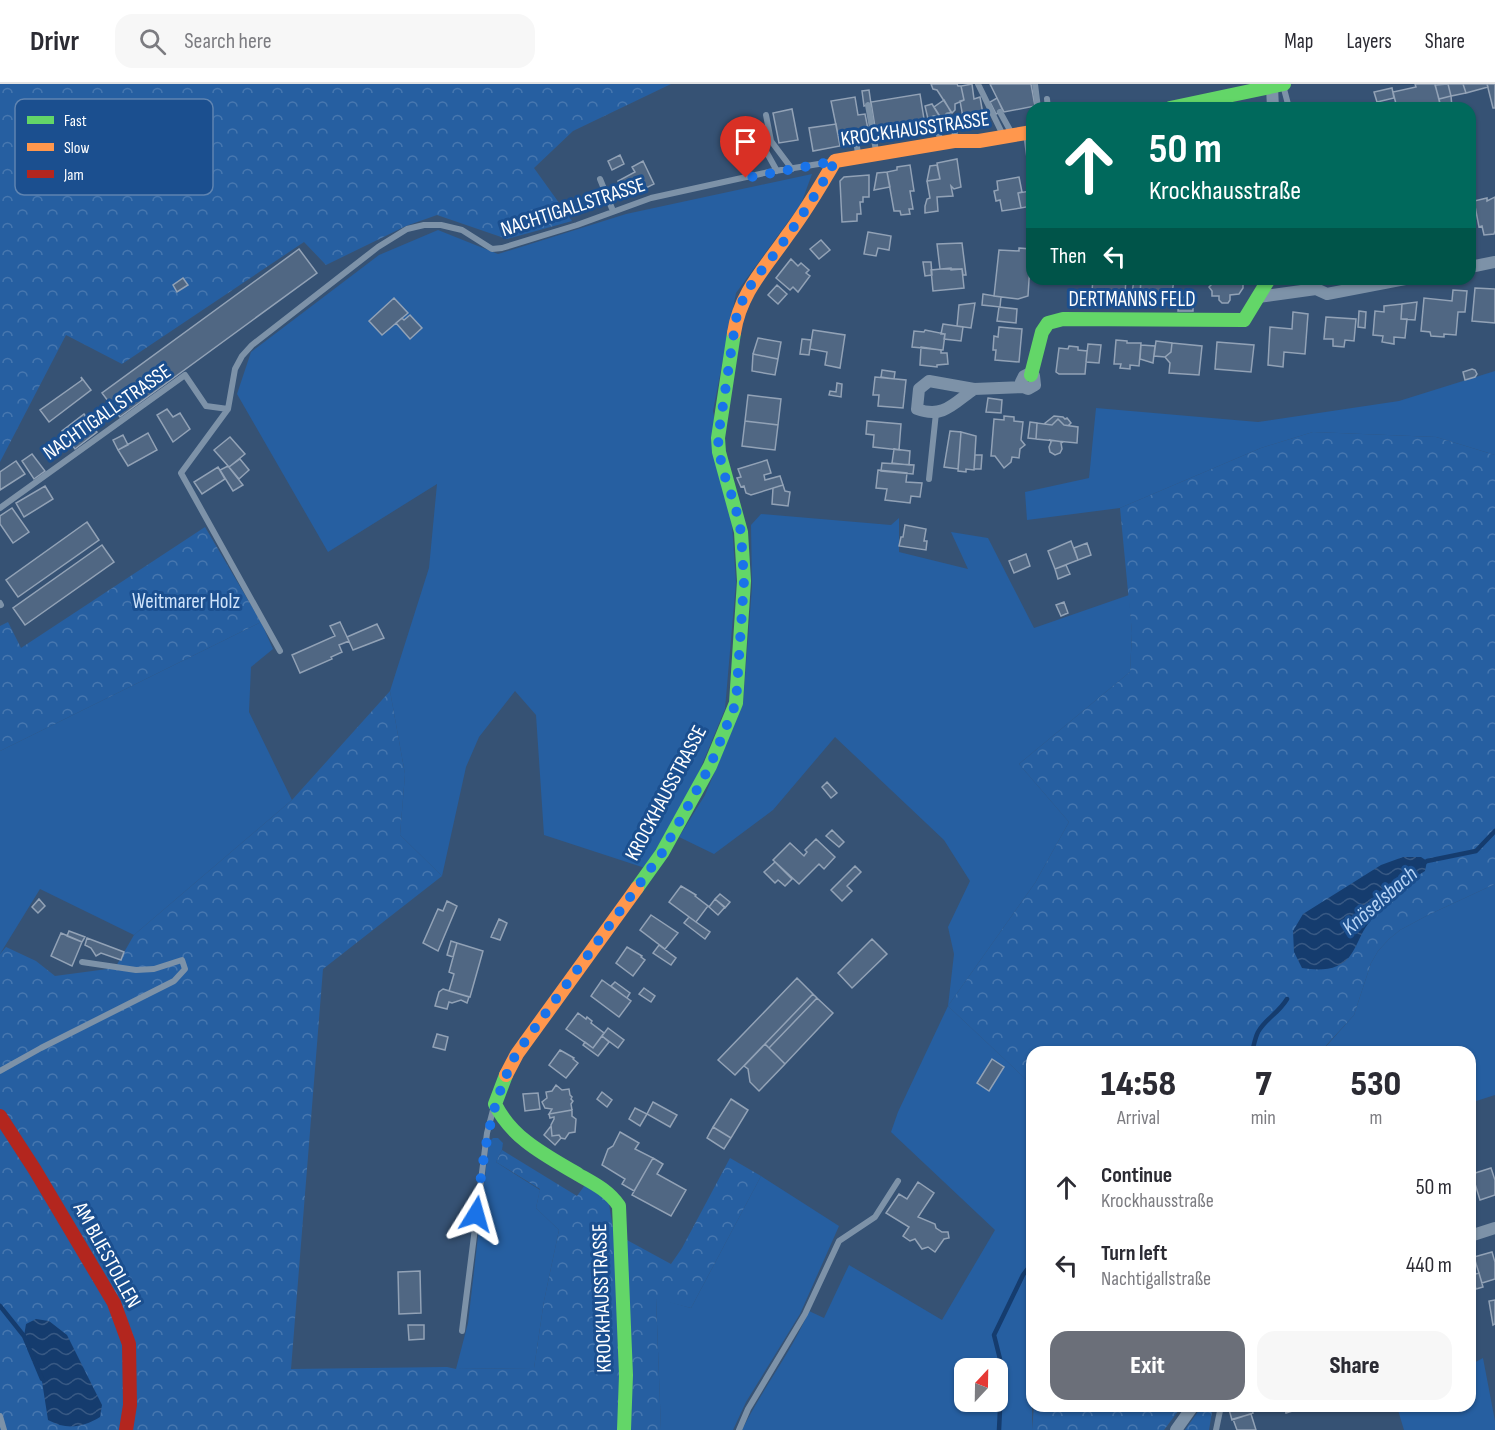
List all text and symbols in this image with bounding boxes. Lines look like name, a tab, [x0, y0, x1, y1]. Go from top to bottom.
search box	[115, 14, 535, 68]
text: Drivr	[30, 25, 79, 58]
icon: search	[136, 25, 169, 58]
text: Search here	[184, 28, 272, 55]
text: Map	[1284, 29, 1313, 54]
text: Layers	[1346, 29, 1392, 54]
text: Share	[1425, 29, 1465, 54]
legend	[15, 99, 213, 195]
street label: KROCKHAUSSTRASSE	[839, 106, 991, 152]
text: Fast	[64, 112, 87, 131]
pin	[720, 116, 771, 178]
text: 50 m	[1149, 124, 1222, 175]
icon: arrive	[729, 125, 762, 158]
icon: ahead	[1050, 126, 1128, 204]
text: Slow	[64, 139, 89, 158]
text: Jam	[63, 166, 84, 185]
street label: NACHTIGALLSTRASSE	[498, 172, 648, 242]
text: Krockhausstraße	[1149, 175, 1301, 207]
icon: left	[1098, 240, 1131, 273]
text: Then	[1050, 243, 1086, 270]
street label: DERTMANNS FELD	[1068, 287, 1196, 312]
street label: NACHTIGALLSTRASSE	[38, 359, 176, 465]
park label: Weitmarer Holz	[132, 589, 240, 614]
street label: KROCKHAUSSTRASSE	[620, 721, 712, 865]
water label: Knöselsbach	[1337, 861, 1423, 941]
text: 14:58	[1101, 1063, 1176, 1106]
text: 7	[1255, 1063, 1271, 1106]
text: 530	[1351, 1063, 1401, 1106]
text: Arrival	[1117, 1106, 1160, 1130]
text: min	[1251, 1106, 1276, 1130]
text: m	[1370, 1106, 1382, 1130]
text: Continue	[1101, 1162, 1172, 1189]
icon: ahead	[1050, 1171, 1083, 1204]
text: 50 m	[1416, 1174, 1452, 1201]
position arrow	[444, 1182, 508, 1246]
text: Krockhausstraße	[1101, 1189, 1214, 1213]
street label: AM BLIESTOLLEN	[67, 1197, 146, 1312]
street label: KROCKHAUSSTRASSE	[587, 1223, 617, 1373]
text: Turn left	[1101, 1240, 1167, 1267]
icon: left	[1050, 1249, 1083, 1282]
text: 440 m	[1406, 1252, 1452, 1279]
text: Nachtigallstraße	[1101, 1267, 1211, 1291]
button: Exit	[1050, 1331, 1245, 1400]
button: Share	[1257, 1331, 1452, 1400]
north arrow	[954, 1358, 1008, 1412]
map controls	[954, 1358, 1008, 1412]

